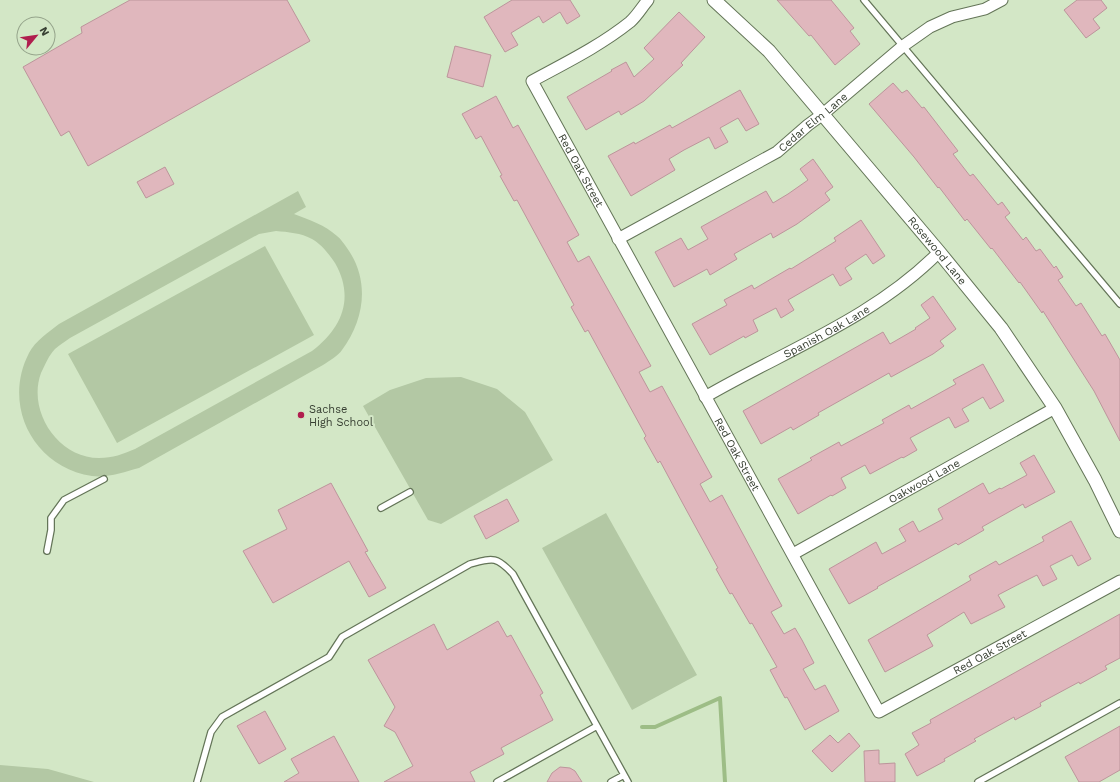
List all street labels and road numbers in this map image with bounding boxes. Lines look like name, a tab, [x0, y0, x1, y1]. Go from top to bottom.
street label: Cedar Elm Lane	[776, 90, 850, 155]
street label: Red Oak Street	[555, 132, 606, 210]
street label: Rosewood Lane	[905, 214, 969, 287]
street label: Spanish Oak Lane	[781, 303, 872, 361]
street label: Red Oak Street	[711, 416, 762, 494]
street label: Oakwood Lane	[886, 456, 962, 506]
street label: Red Oak Street	[951, 627, 1029, 678]

